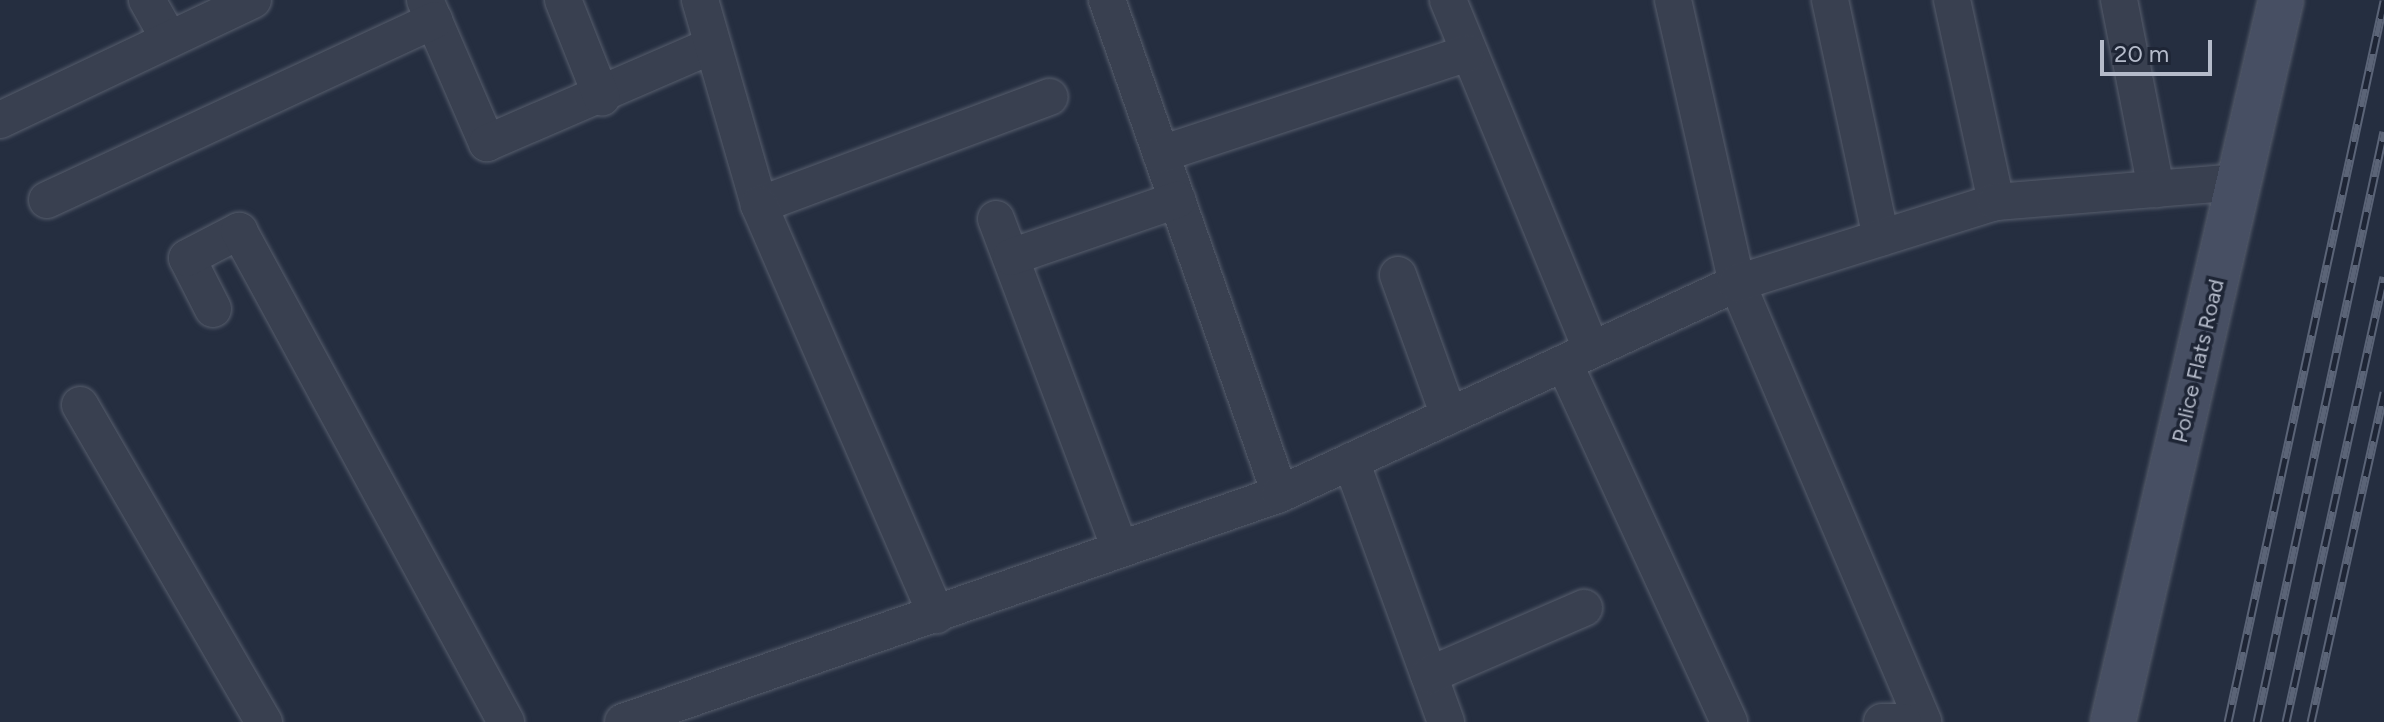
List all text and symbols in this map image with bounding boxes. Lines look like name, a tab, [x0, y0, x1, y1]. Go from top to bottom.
scale bar	[2104, 24, 2216, 74]
text: 20 m	[2114, 39, 2169, 68]
street label: Police Flats Road	[2166, 277, 2230, 445]

